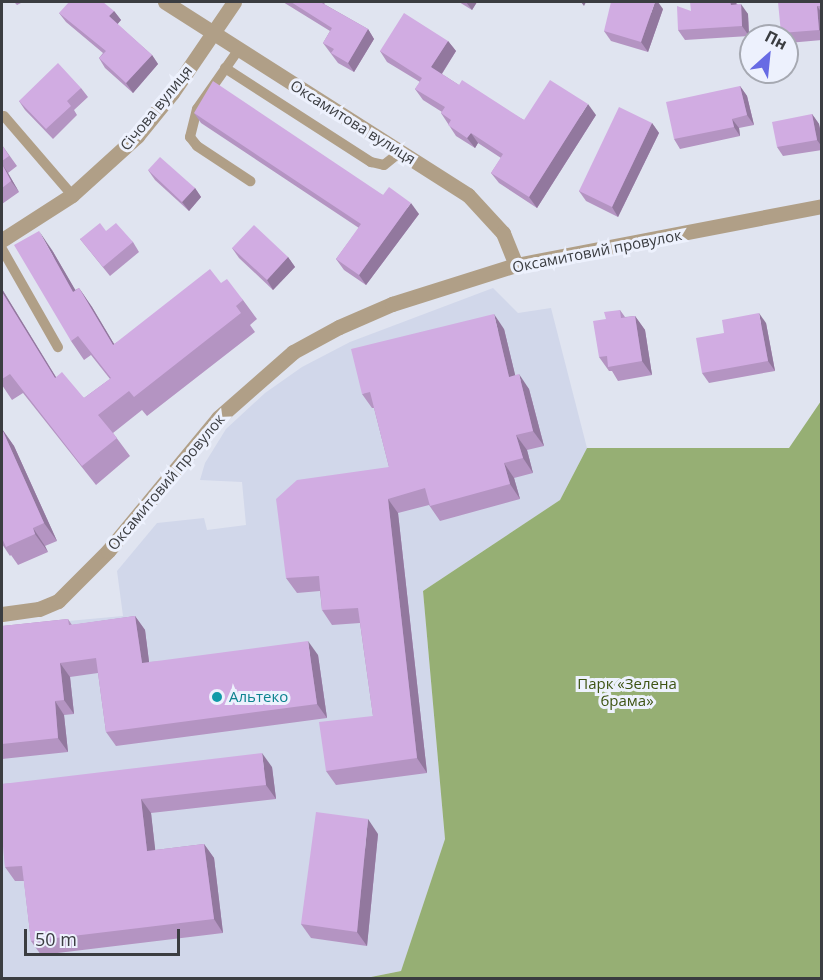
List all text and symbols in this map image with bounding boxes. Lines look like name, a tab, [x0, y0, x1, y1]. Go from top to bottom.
north arrow	[739, 24, 799, 84]
text: Пн	[761, 25, 791, 55]
street label: Січова вулиця	[116, 62, 196, 154]
street label: Оксамитова вулиця	[287, 76, 419, 168]
street label: Оксамитовий провулок	[511, 226, 683, 276]
street label: Оксамитовий провулок	[104, 410, 228, 554]
park label: Парк «Зелена брама»	[577, 674, 677, 709]
place label: Альтеко	[229, 688, 288, 706]
marker: Альтеко	[210, 690, 224, 704]
scale bar	[27, 917, 183, 955]
text: 50 m	[35, 927, 77, 951]

